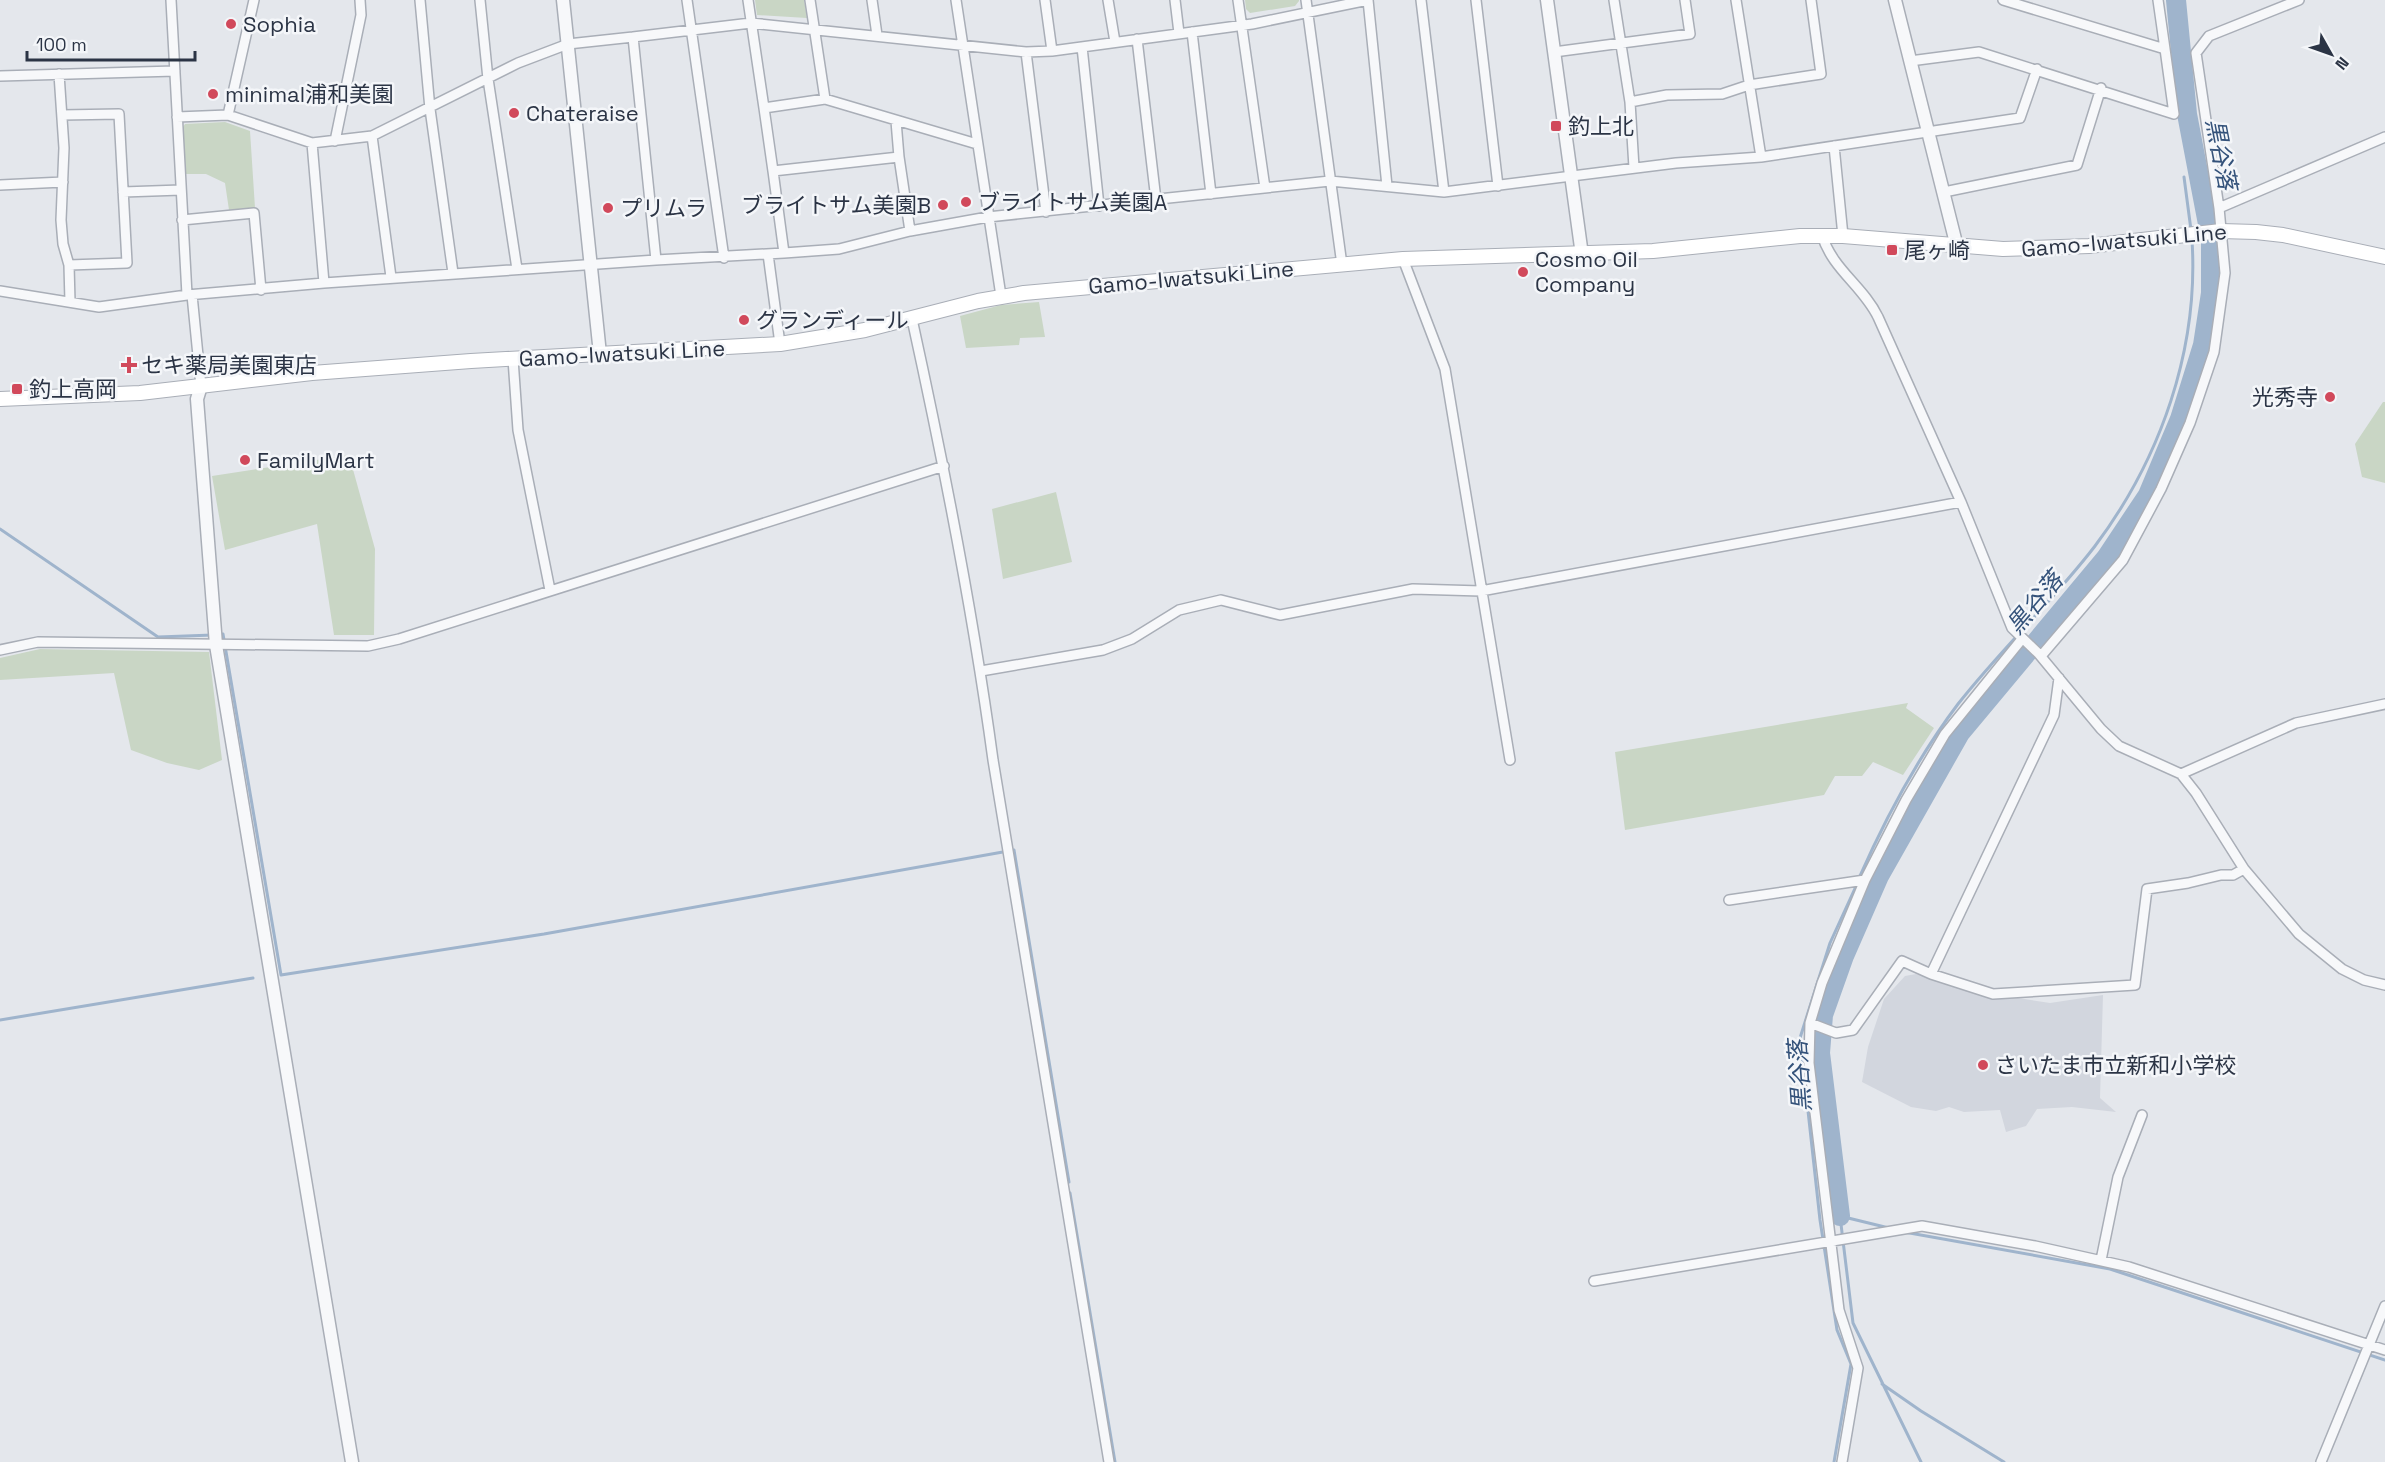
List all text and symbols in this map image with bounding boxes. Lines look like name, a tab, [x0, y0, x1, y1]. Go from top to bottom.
place label: Sophia	[243, 10, 316, 38]
marker: Sophia	[224, 17, 238, 31]
scale bar	[27, 24, 195, 62]
north arrow	[2301, 24, 2361, 84]
text: 100 m	[36, 33, 87, 56]
text: N	[2331, 52, 2354, 74]
place label: minimal浦和美園	[225, 80, 393, 108]
marker: minimal浦和美園	[206, 87, 220, 101]
place label: Chateraise	[526, 99, 639, 127]
marker: Chateraise	[507, 106, 521, 120]
place label: 釣上北	[1568, 112, 1634, 140]
water label: 黒谷落	[2199, 116, 2244, 196]
marker: 釣上北	[1549, 119, 1563, 133]
place label: ブライトサム美園A	[978, 188, 1168, 216]
place label: ブライトサム美園B	[741, 191, 931, 219]
place label: プリムラ	[620, 194, 707, 222]
marker: ブライトサム美園A	[959, 195, 973, 209]
marker: ブライトサム美園B	[936, 198, 950, 212]
marker: プリムラ	[601, 201, 615, 215]
street label: Gamo-Iwatsuki Line	[2020, 217, 2228, 263]
place label: 尾ヶ崎	[1904, 236, 1970, 264]
marker: 尾ヶ崎	[1885, 243, 1899, 257]
place label: Cosmo Oil Company	[1535, 245, 1638, 298]
street label: Gamo-Iwatsuki Line	[1087, 254, 1295, 300]
marker: Cosmo Oil Company	[1516, 265, 1530, 279]
place label: グランディール	[756, 306, 908, 334]
marker: グランディール	[737, 313, 751, 327]
street label: Gamo-Iwatsuki Line	[518, 334, 726, 372]
place label: セキ薬局美園東店	[141, 351, 317, 379]
marker: セキ薬局美園東店	[122, 358, 136, 372]
place label: 釣上高岡	[29, 375, 117, 403]
marker: 釣上高岡	[10, 382, 24, 396]
place label: 光秀寺	[2252, 383, 2318, 411]
marker: 光秀寺	[2323, 390, 2337, 404]
place label: FamilyMart	[257, 446, 375, 474]
marker: FamilyMart	[238, 453, 252, 467]
water label: 黒谷落	[2000, 562, 2072, 640]
water label: 黒谷落	[1781, 1035, 1817, 1113]
place label: さいたま市立新和小学校	[1995, 1051, 2236, 1079]
marker: さいたま市立新和小学校	[1976, 1058, 1990, 1072]

